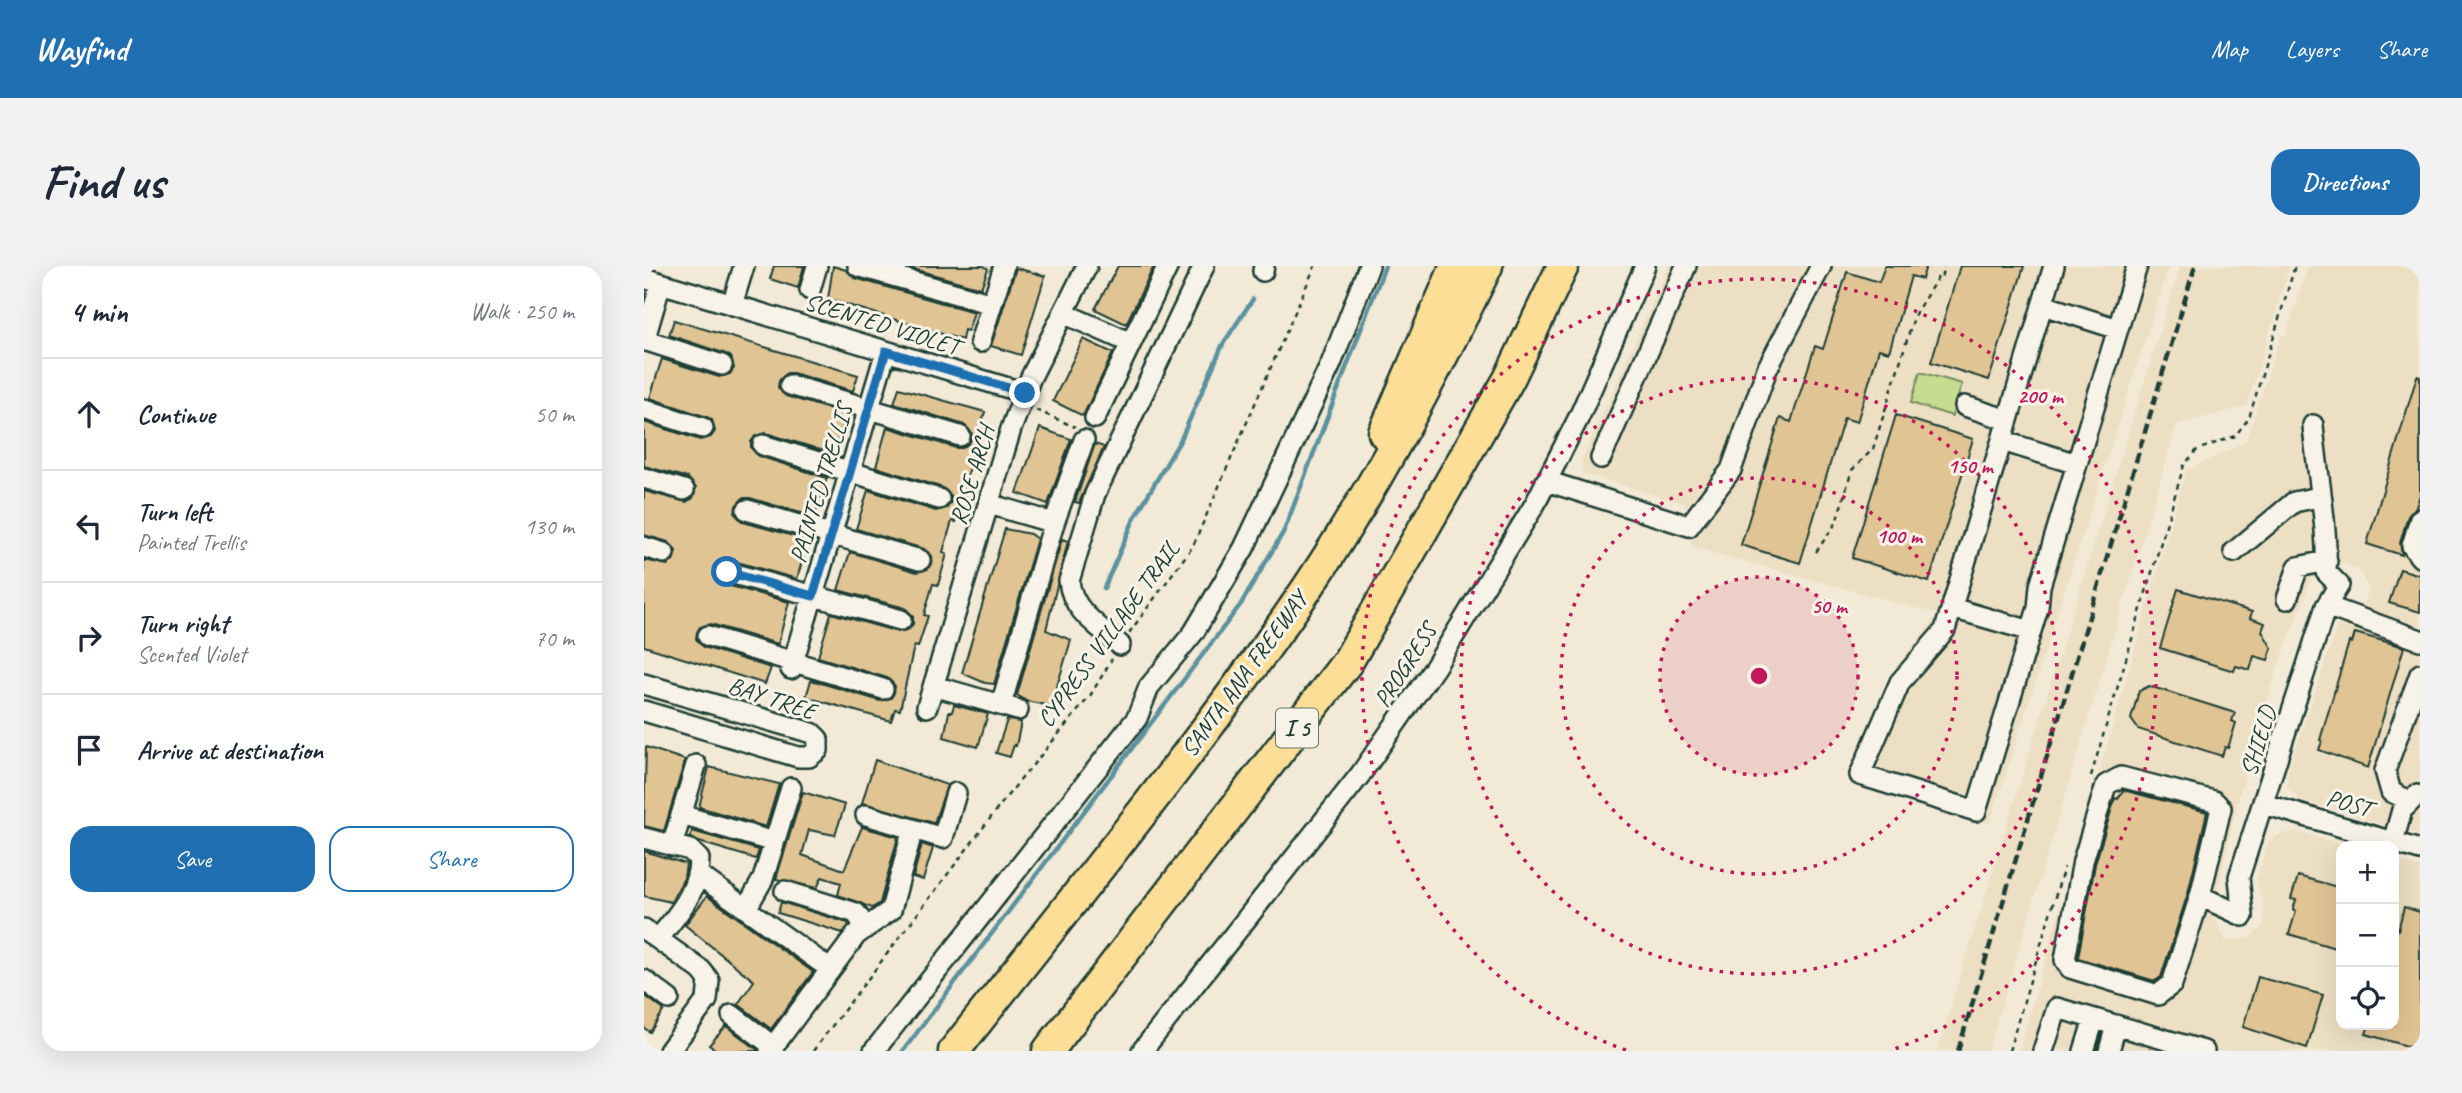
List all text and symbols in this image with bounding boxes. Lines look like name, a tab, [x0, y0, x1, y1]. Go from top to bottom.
text: Wayfind	[35, 28, 128, 70]
text: Map	[2211, 34, 2248, 64]
text: Layers	[2286, 34, 2339, 64]
text: Share	[2377, 34, 2427, 64]
button: Directions	[2271, 149, 2420, 215]
text: Find us	[42, 151, 164, 213]
street label: SCENTED VIOLET	[801, 286, 969, 363]
text: 4 min	[70, 293, 127, 331]
text: Walk · 250 m	[470, 297, 574, 326]
route end	[1009, 377, 1040, 408]
text: 200 m	[2017, 383, 2065, 409]
icon: ahead	[70, 395, 108, 433]
street label: PAINTED TRELLIS	[783, 397, 860, 566]
text: Continue	[137, 398, 215, 431]
text: 50 m	[535, 400, 574, 429]
street label: ROSE ARCH	[943, 419, 1002, 528]
text: 150 m	[1947, 453, 1995, 479]
text: Turn left	[137, 495, 212, 528]
icon: left	[70, 507, 108, 545]
text: 130 m	[525, 512, 574, 541]
text: 100 m	[1876, 523, 1924, 549]
text: Painted Trellis	[137, 528, 246, 557]
street label: CYPRESS VILLAGE TRAIL	[1030, 534, 1186, 733]
route start	[711, 556, 742, 587]
street label: SANTA ANA FREEWAY	[1174, 582, 1316, 762]
text: 50 m	[1811, 593, 1849, 619]
text: Turn right	[137, 607, 228, 640]
street label: PROGRESS	[1367, 615, 1445, 713]
icon: right	[70, 619, 108, 657]
text: 70 m	[535, 624, 574, 653]
text: Scented Violet	[137, 640, 246, 669]
centre of rings	[1747, 664, 1771, 688]
street label: BAY TREE	[725, 670, 822, 727]
street label: SHIELD	[2233, 701, 2283, 779]
road number: I 5	[1276, 708, 1318, 748]
icon: arrive	[70, 731, 108, 769]
text: Arrive at destination	[137, 734, 323, 767]
street label: POST	[2323, 782, 2381, 825]
button: Save	[70, 826, 315, 892]
button: Share	[329, 826, 574, 892]
map controls	[2336, 841, 2399, 1030]
button: +	[2336, 841, 2399, 904]
button: −	[2336, 904, 2399, 967]
button: locate	[2336, 967, 2399, 1030]

